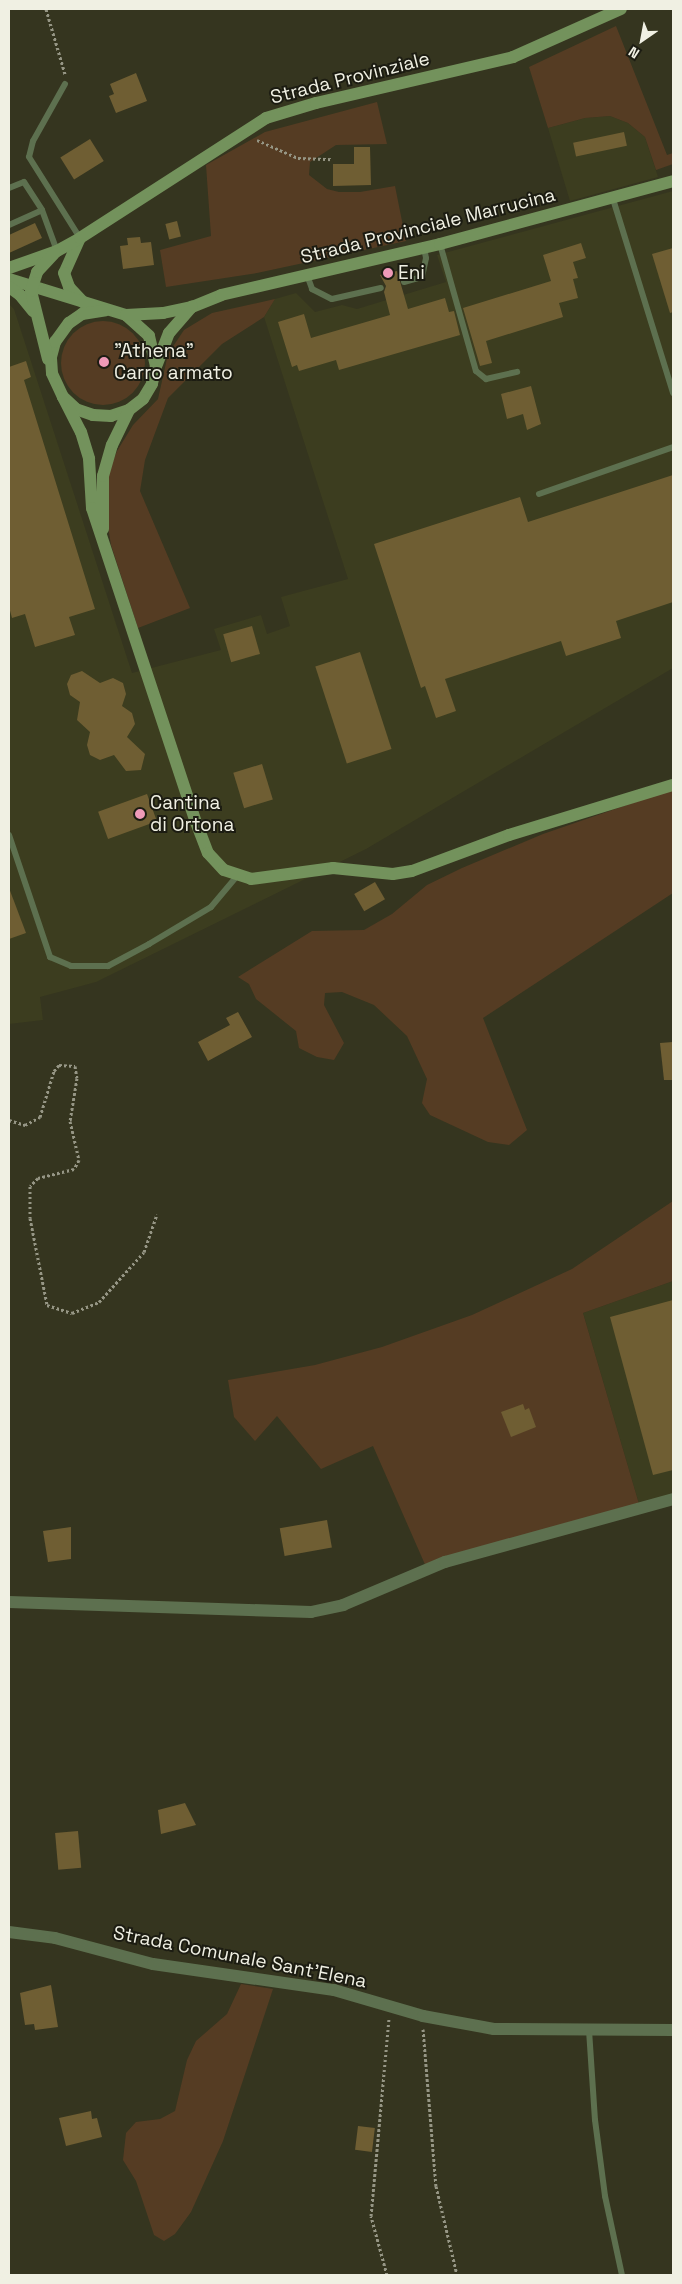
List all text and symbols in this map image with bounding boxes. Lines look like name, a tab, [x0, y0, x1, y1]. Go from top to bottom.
north arrow	[617, 15, 667, 65]
text: N	[625, 42, 643, 63]
street label: Strada Provinziale	[268, 47, 432, 109]
street label: Strada Provinciale Marrucina	[298, 183, 558, 269]
place label: Eni	[398, 262, 425, 284]
marker: Eni	[382, 267, 394, 279]
place label: "Athena" Carro armato	[114, 340, 233, 384]
marker: "Athena" Carro armato	[98, 356, 110, 368]
place label: Cantina di Ortona	[150, 792, 234, 836]
marker: Cantina di Ortona	[134, 808, 146, 820]
street label: Strada Comunale Sant'Elena	[111, 1921, 369, 1993]

